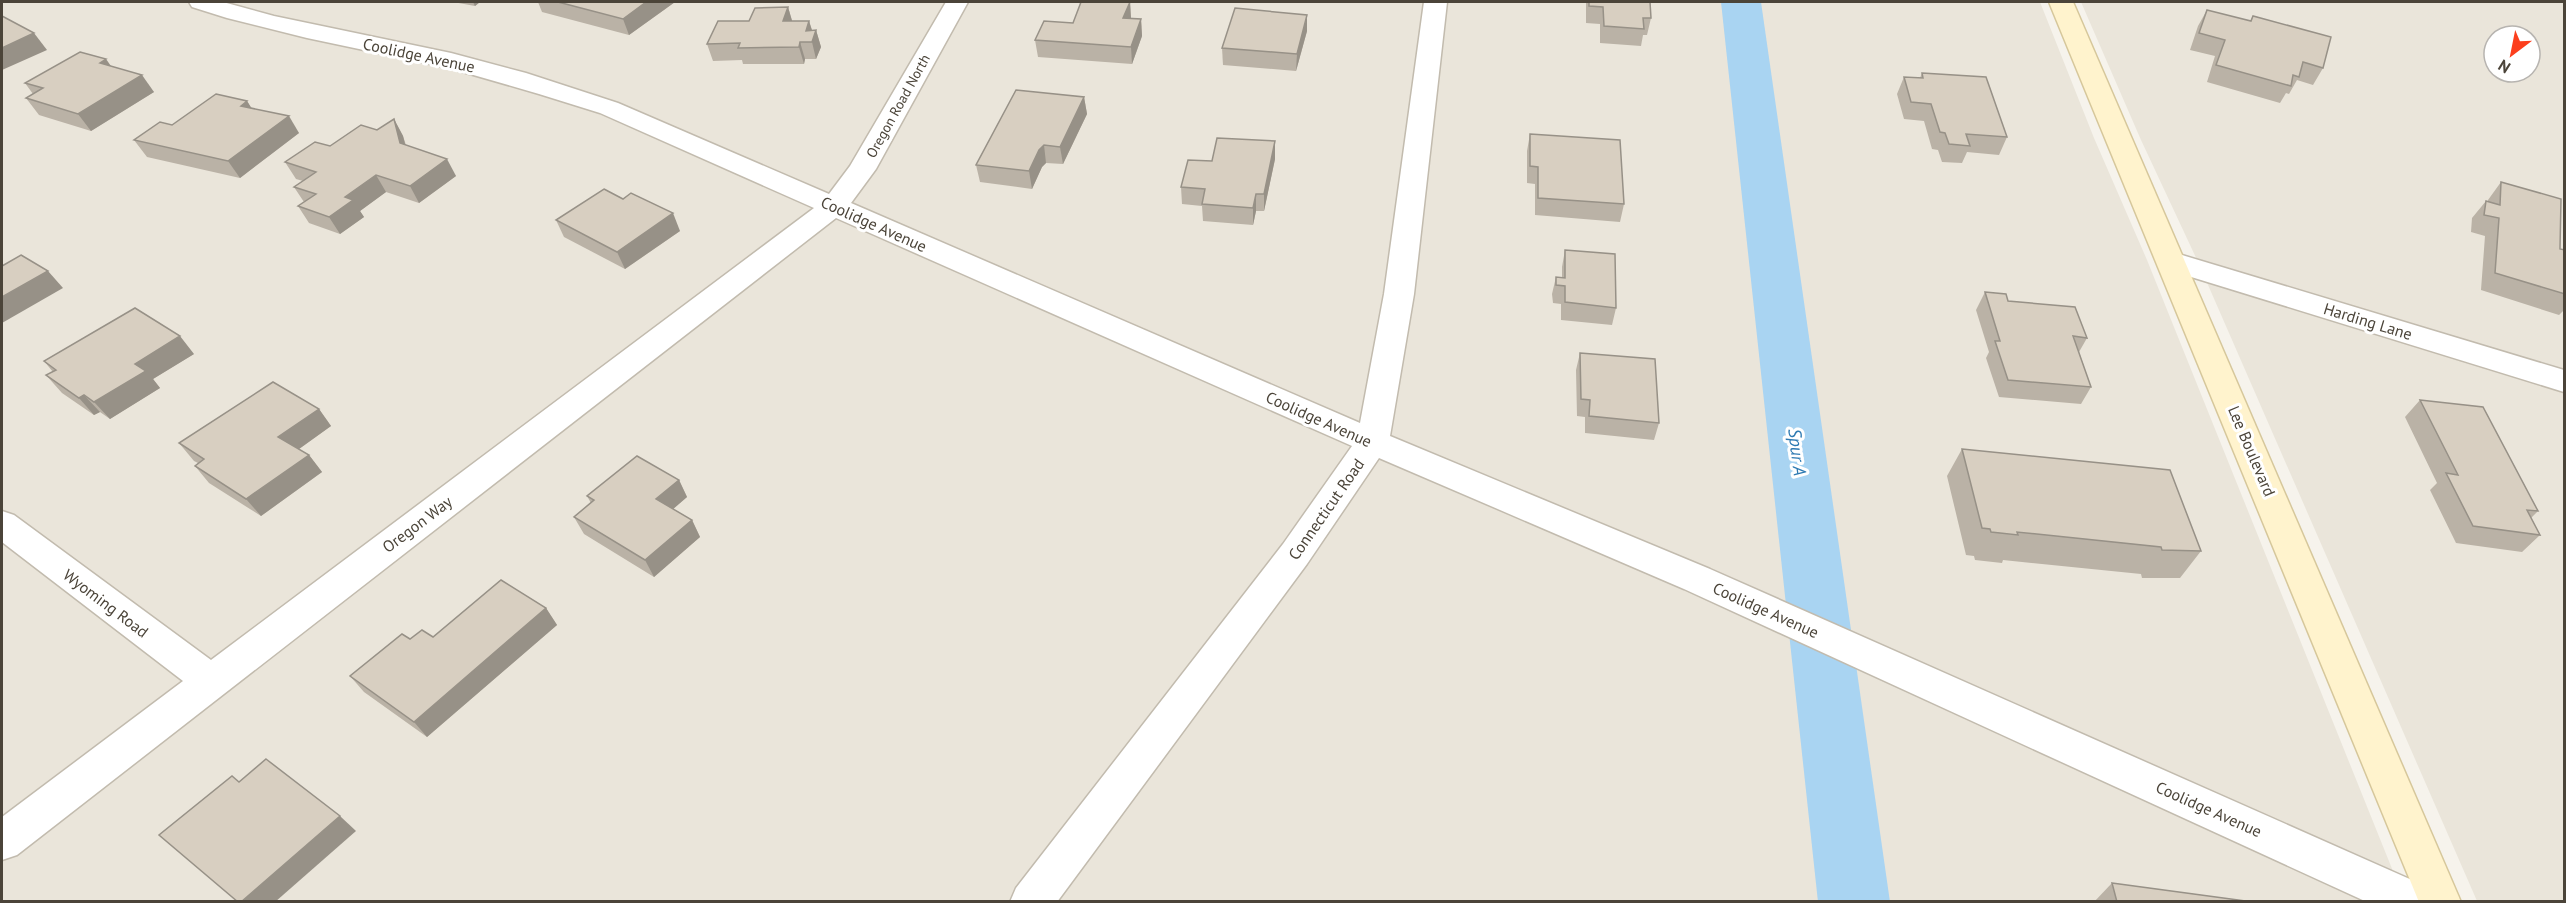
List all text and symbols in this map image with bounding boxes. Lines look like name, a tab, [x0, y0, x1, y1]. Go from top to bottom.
north arrow	[2482, 24, 2542, 84]
street label: Coolidge Avenue	[361, 33, 477, 77]
street label: Oregon Road North	[862, 51, 934, 161]
text: N	[2494, 55, 2514, 78]
street label: Coolidge Avenue	[818, 192, 930, 256]
street label: Harding Lane	[2321, 298, 2415, 344]
street label: Coolidge Avenue	[1263, 387, 1375, 451]
street label: Lee Boulevard	[2224, 403, 2280, 499]
water label: Spur A	[1783, 427, 1812, 477]
street label: Connecticut Road	[1284, 455, 1368, 563]
street label: Oregon Way	[378, 491, 456, 557]
street label: Wyoming Road	[59, 564, 153, 642]
street label: Coolidge Avenue	[1710, 578, 1822, 642]
street label: Coolidge Avenue	[2153, 777, 2265, 841]

